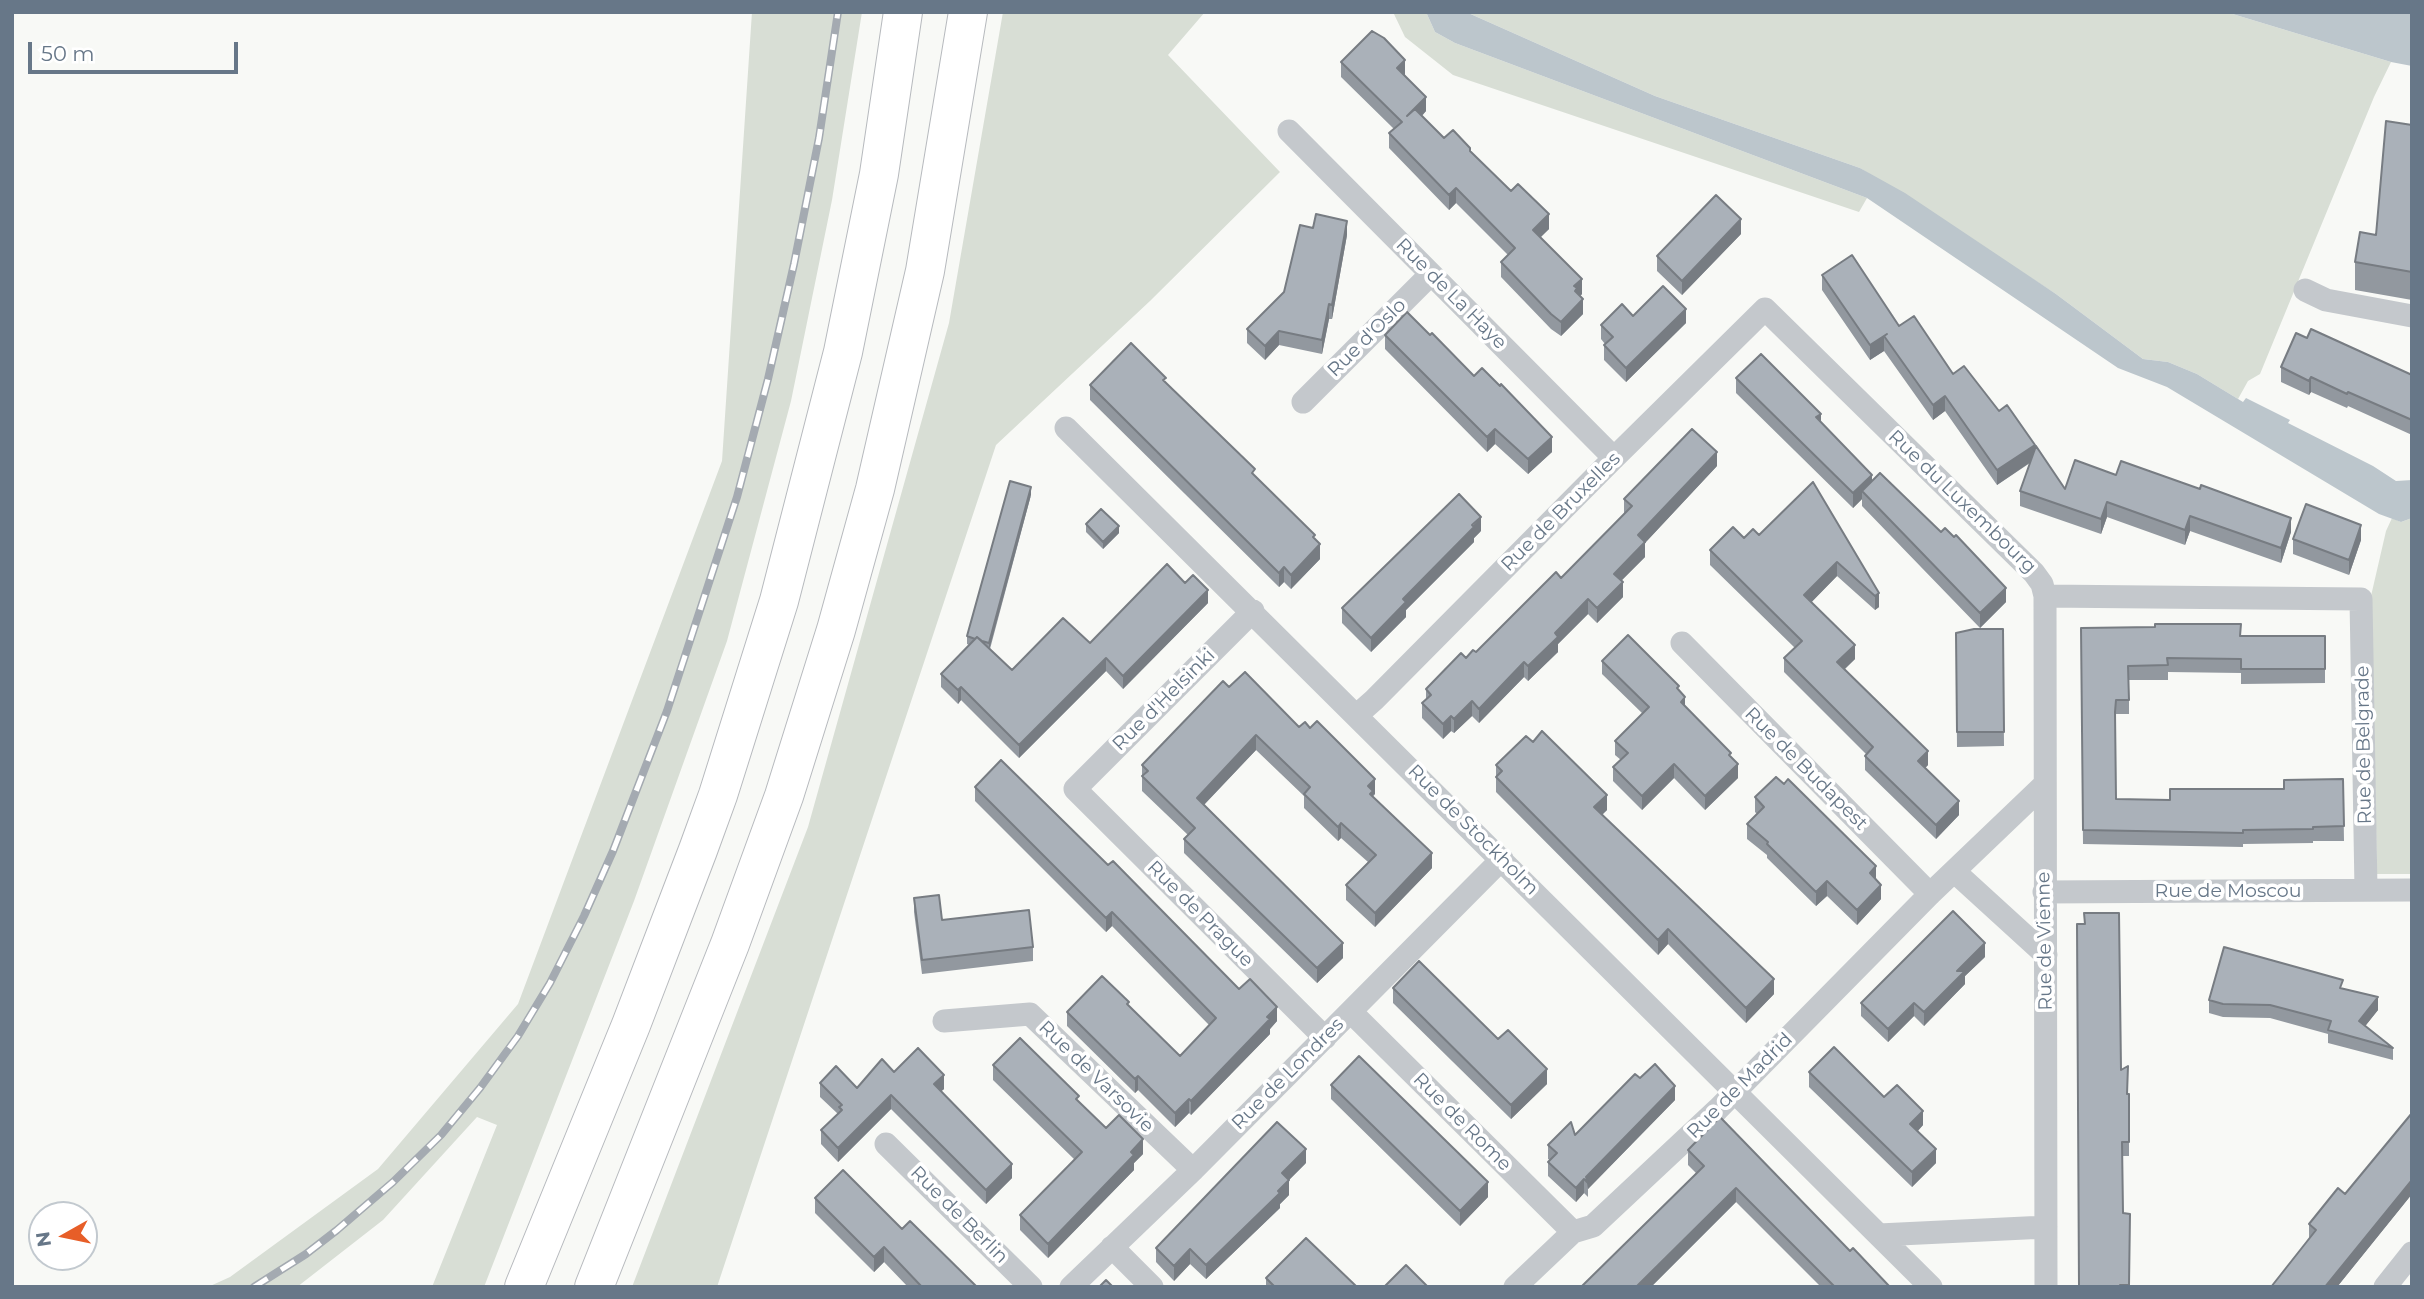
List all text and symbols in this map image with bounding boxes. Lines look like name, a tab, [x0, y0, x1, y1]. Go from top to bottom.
scale bar	[32, 28, 242, 72]
text: 50 m	[41, 41, 95, 66]
street label: Rue de La Haye	[1391, 234, 1511, 354]
street label: Rue d'Oslo	[1323, 294, 1411, 382]
street label: Rue du Luxembourg	[1883, 425, 2041, 579]
street label: Rue de Bruxelles	[1497, 448, 1625, 576]
street label: Rue d'Helsinki	[1108, 644, 1220, 756]
street label: Rue de Belgrade	[2351, 665, 2377, 825]
street label: Rue de Budapest	[1740, 703, 1872, 835]
street label: Rue de Stockholm	[1403, 760, 1543, 900]
street label: Rue de Prague	[1142, 856, 1258, 972]
street label: Rue de Vienne	[2032, 871, 2058, 1011]
street label: Rue de Moscou	[2155, 880, 2301, 902]
street label: Rue de Londres	[1227, 1013, 1349, 1135]
street label: Rue de Varsovie	[1034, 1016, 1158, 1138]
street label: Rue de Madrid	[1682, 1028, 1798, 1144]
street label: Rue de Rome	[1408, 1068, 1516, 1176]
street label: Rue de Berlin	[905, 1161, 1013, 1269]
north arrow	[28, 1201, 98, 1271]
text: N	[31, 1230, 56, 1248]

